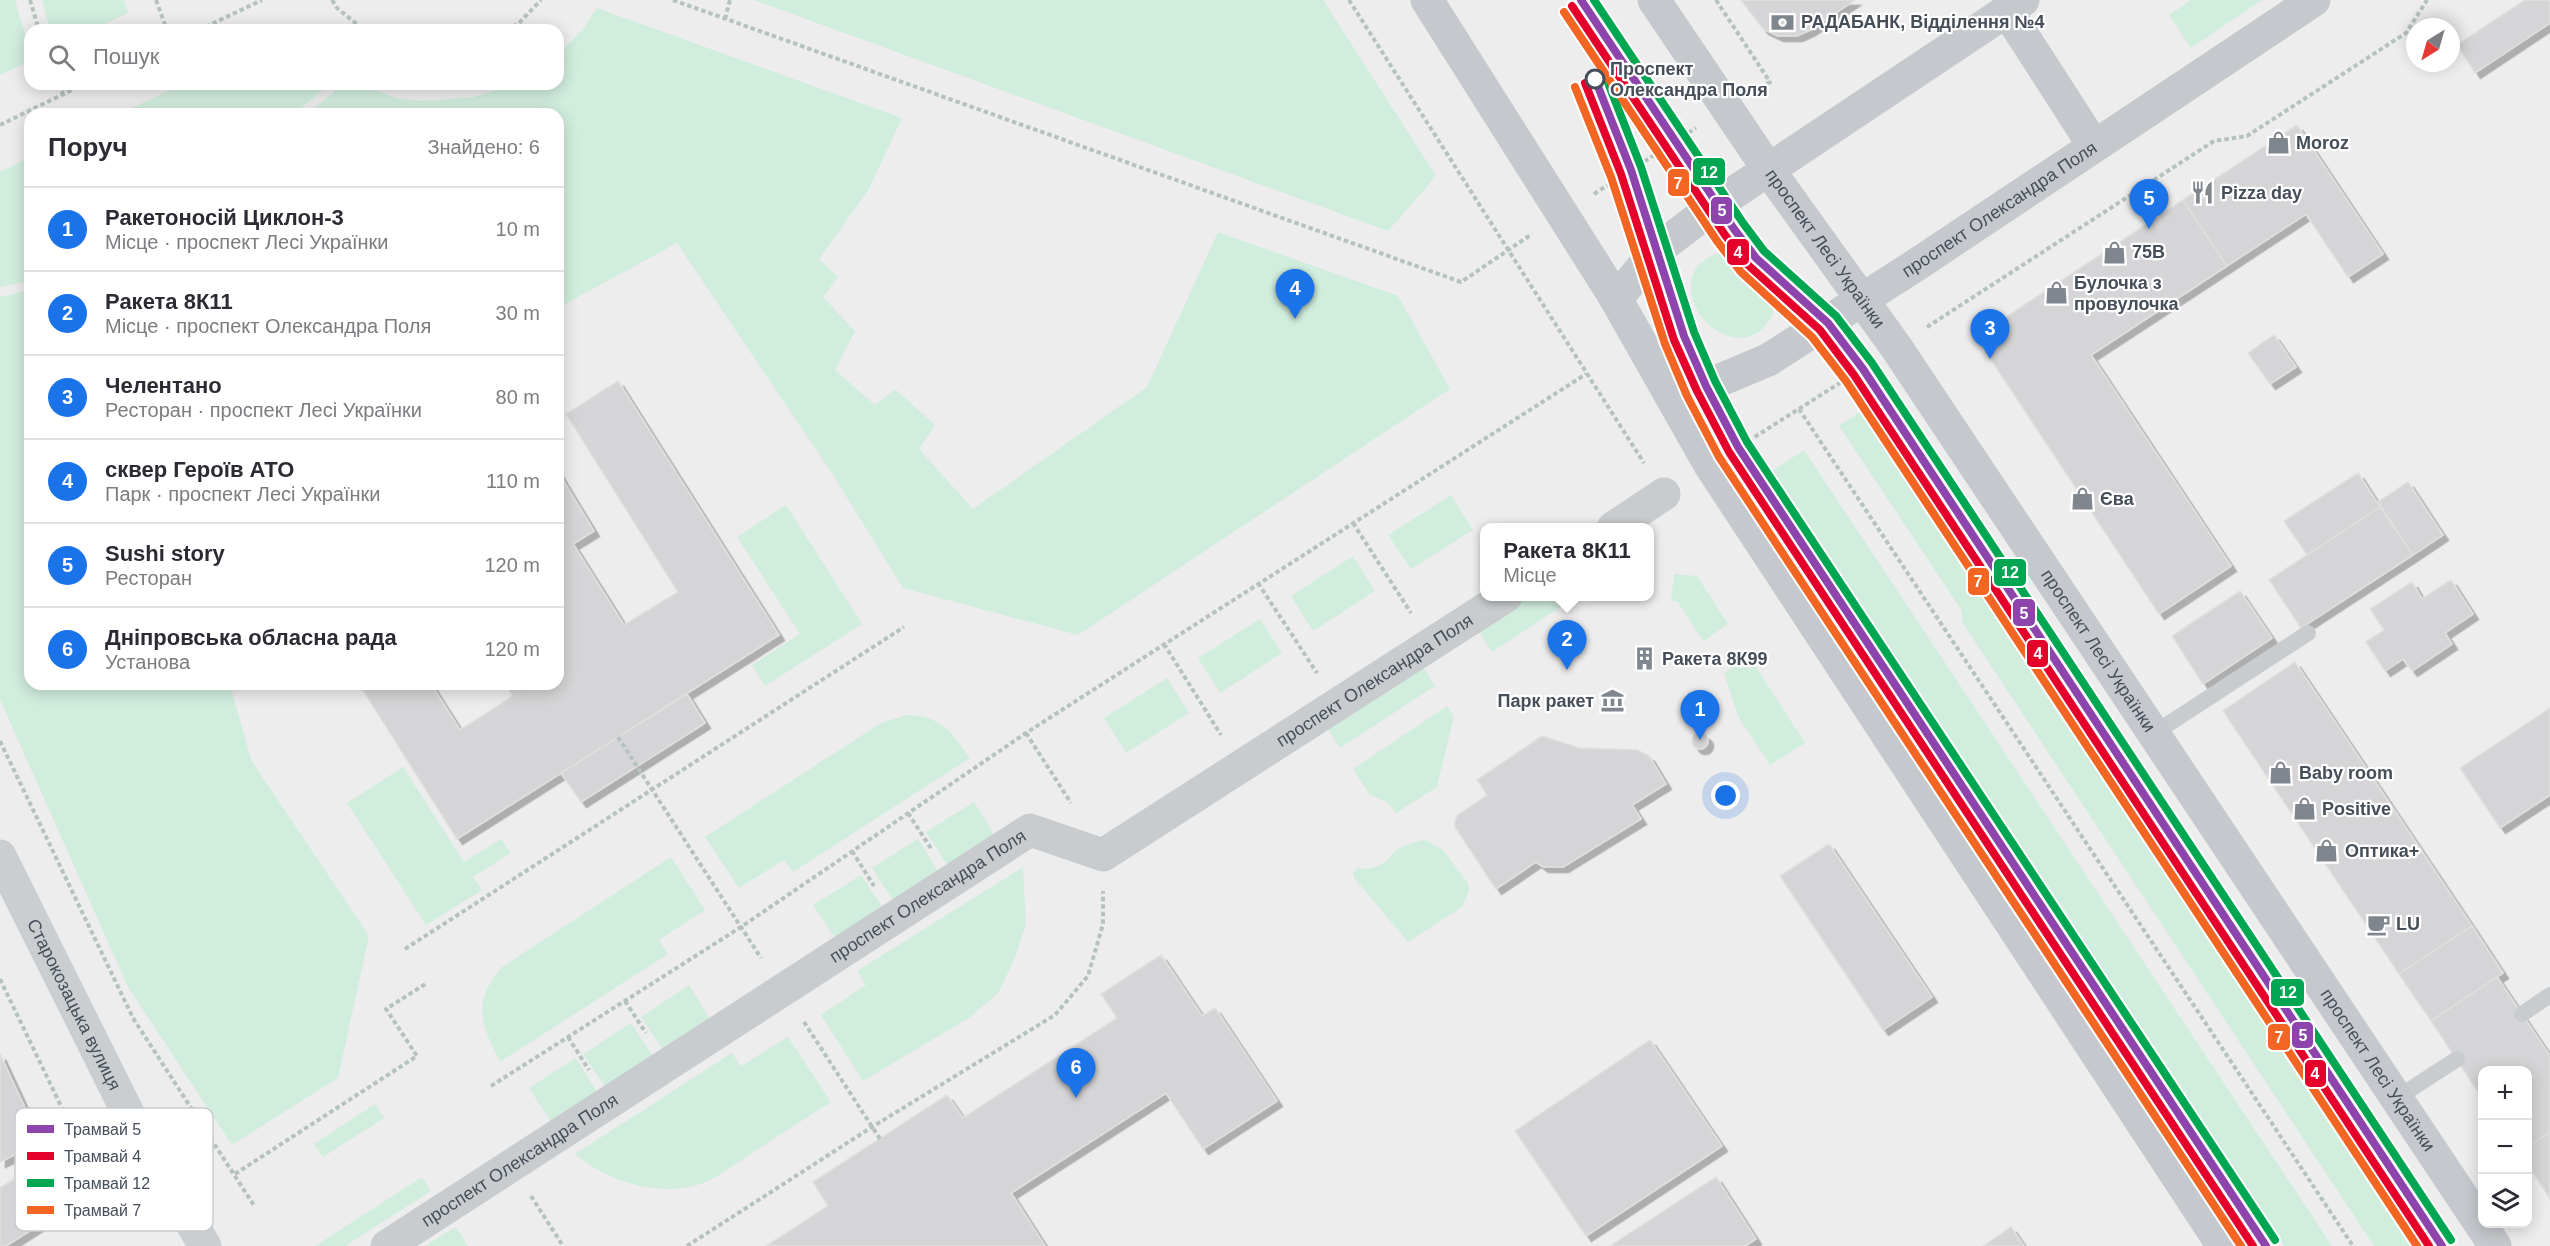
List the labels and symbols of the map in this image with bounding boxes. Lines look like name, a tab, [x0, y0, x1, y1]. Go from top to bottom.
bank icon: РАДАБАНК, Відділення №4	[1770, 9, 1796, 35]
place label: РАДАБАНК, Відділення №4	[1801, 12, 2045, 32]
north arrow	[2406, 18, 2460, 72]
place label: Проспект Олександра Поля	[1610, 59, 1768, 100]
marker: Проспект Олександра Поля	[1585, 69, 1605, 89]
shop icon: Moroz	[2265, 130, 2291, 156]
place label: Moroz	[2296, 133, 2349, 153]
street label: проспект Олександра Поля	[1898, 137, 2101, 281]
line badge: 12	[1692, 157, 1726, 186]
text: 12	[1700, 164, 1718, 181]
street label: проспект Лесі Українки	[1761, 165, 1889, 332]
line badge: 7	[1667, 168, 1690, 197]
text: 7	[1674, 175, 1683, 192]
pin: 5	[2130, 180, 2168, 229]
restaurant icon: Pizza day	[2190, 180, 2216, 206]
place label: Pizza day	[2221, 183, 2302, 203]
line badge: 5	[1710, 196, 1733, 225]
text: 5	[1718, 202, 1727, 219]
line badge: 4	[1726, 238, 1750, 266]
shop icon: 75B	[2101, 239, 2127, 265]
place label: 75B	[2132, 242, 2165, 262]
text: 4	[1734, 244, 1743, 261]
pin: 4	[1276, 270, 1314, 319]
place label: Булочка з провулочка	[2074, 273, 2179, 314]
shop icon: Булочка з провулочка	[2043, 280, 2069, 306]
pin: 3	[1970, 310, 2010, 359]
shop icon: Єва	[2069, 486, 2095, 512]
place label: Єва	[2100, 489, 2135, 509]
line badge: 12	[1993, 558, 2027, 587]
text: 12	[2001, 564, 2019, 581]
street label: проспект Лесі Українки	[2037, 566, 2160, 736]
line badge: 7	[1967, 567, 1990, 596]
text: 7	[1974, 573, 1983, 590]
line badge: 5	[2012, 598, 2036, 627]
text: 5	[2020, 605, 2029, 622]
street label: проспект Олександра Поля	[1273, 610, 1477, 751]
pin: 2	[1548, 620, 1586, 670]
line badge: 4	[2026, 639, 2049, 668]
text: 4	[2034, 645, 2043, 662]
building icon: Ракета 8К99	[1631, 646, 1657, 672]
place label: Ракета 8К99	[1662, 649, 1767, 669]
museum icon: Парк ракет	[1599, 688, 1625, 714]
pin: 1	[1680, 690, 1720, 740]
place label: Парк ракет	[1497, 691, 1594, 711]
shop icon: Baby room	[2268, 760, 2294, 786]
place label: Baby room	[2299, 763, 2393, 783]
your location	[1711, 781, 1740, 810]
shop icon: Positive	[2291, 796, 2317, 822]
place label: Positive	[2322, 799, 2391, 819]
street label: проспект Олександра Поля	[826, 825, 1030, 967]
shop icon: Оптика+	[2314, 838, 2340, 864]
place label: Оптика+	[2345, 841, 2419, 861]
cafe icon: LU	[2365, 911, 2391, 937]
place label: LU	[2396, 914, 2420, 934]
street label: Старокозацька вулиця	[23, 916, 125, 1093]
line badge: 12	[2270, 978, 2305, 1007]
text: 12	[2279, 984, 2297, 1001]
street label: проспект Лесі Українки	[2316, 985, 2439, 1155]
line badge: 5	[2291, 1021, 2314, 1049]
line badge: 7	[2267, 1023, 2291, 1051]
text: 5	[2299, 1027, 2308, 1044]
text: 7	[2275, 1029, 2284, 1046]
pin: 6	[1056, 1048, 1096, 1098]
line badge: 4	[2304, 1059, 2327, 1088]
text: 4	[2311, 1065, 2320, 1082]
street label: проспект Олександра Поля	[418, 1089, 622, 1231]
legend	[15, 1108, 213, 1231]
text: Трамвай 5	[64, 1121, 141, 1138]
text: Трамвай 4	[64, 1148, 141, 1165]
text: Трамвай 12	[64, 1175, 150, 1192]
text: Трамвай 7	[64, 1202, 141, 1219]

